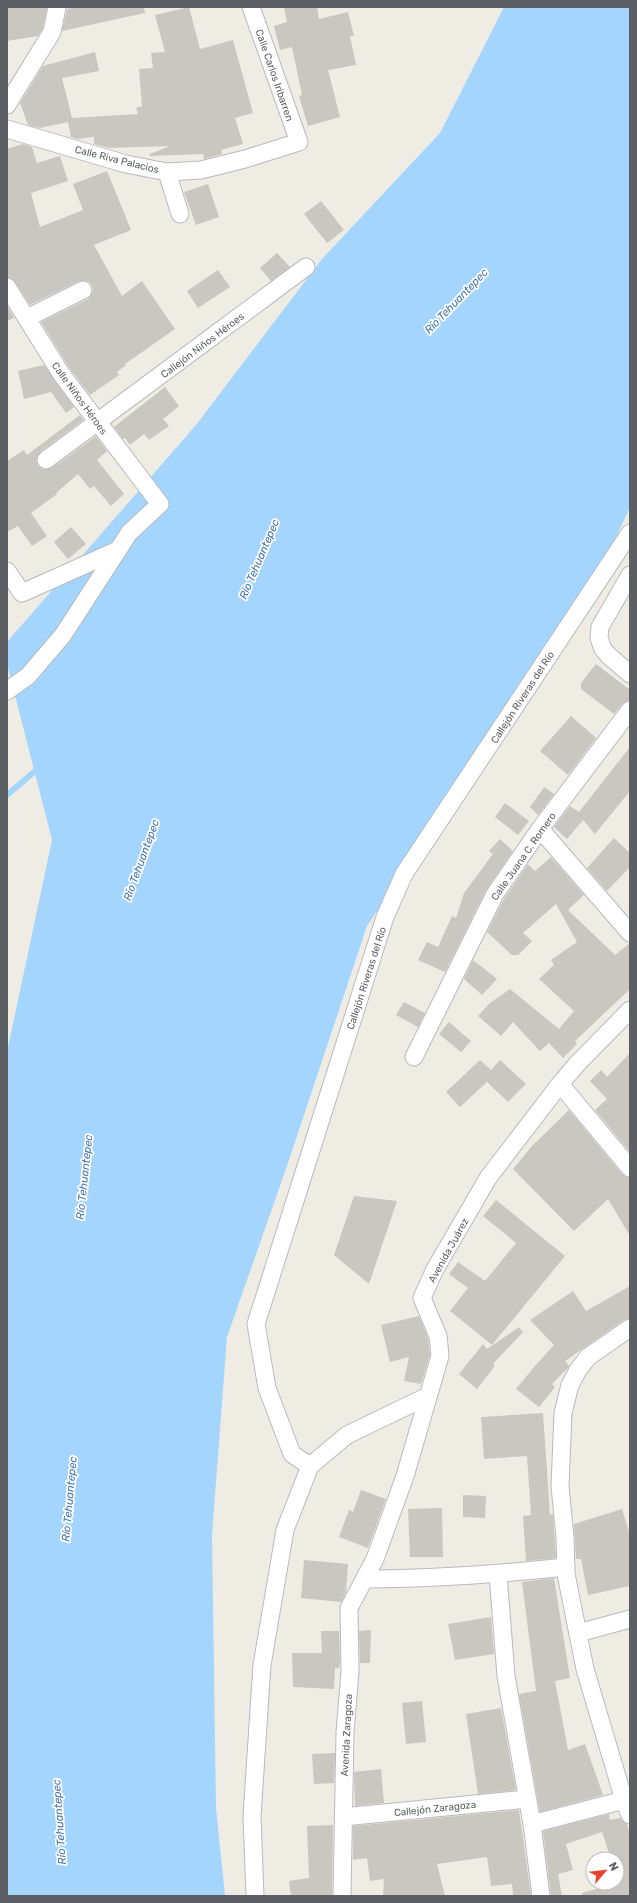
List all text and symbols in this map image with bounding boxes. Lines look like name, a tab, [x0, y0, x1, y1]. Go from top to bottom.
street label: Calle Carlos Iribarren	[253, 28, 295, 123]
street label: Calle Riva Palacios	[74, 144, 160, 176]
water label: Río Tehuantepec	[422, 266, 491, 337]
street label: Callejón Niños Héroes	[159, 311, 247, 381]
street label: Calle Niños Héroes	[49, 360, 110, 437]
water label: Río Tehuantepec	[237, 517, 282, 601]
street label: Callejón Riveras del Río	[489, 649, 557, 746]
street label: Calle Juana C. Romero	[489, 810, 559, 903]
water label: Río Tehuantepec	[121, 818, 162, 903]
street label: Callejón Riveras del Río	[345, 925, 389, 1031]
water label: Río Tehuantepec	[74, 1134, 95, 1220]
street label: Avenida Juárez	[426, 1216, 472, 1285]
water label: Río Tehuantepec	[59, 1456, 80, 1542]
street label: Avenida Zaragoza	[339, 1693, 355, 1777]
water label: Río Tehuantepec	[50, 1779, 69, 1865]
street label: Callejón Zaragoza	[393, 1799, 477, 1819]
north arrow	[585, 1851, 625, 1891]
text: N	[606, 1860, 621, 1873]

